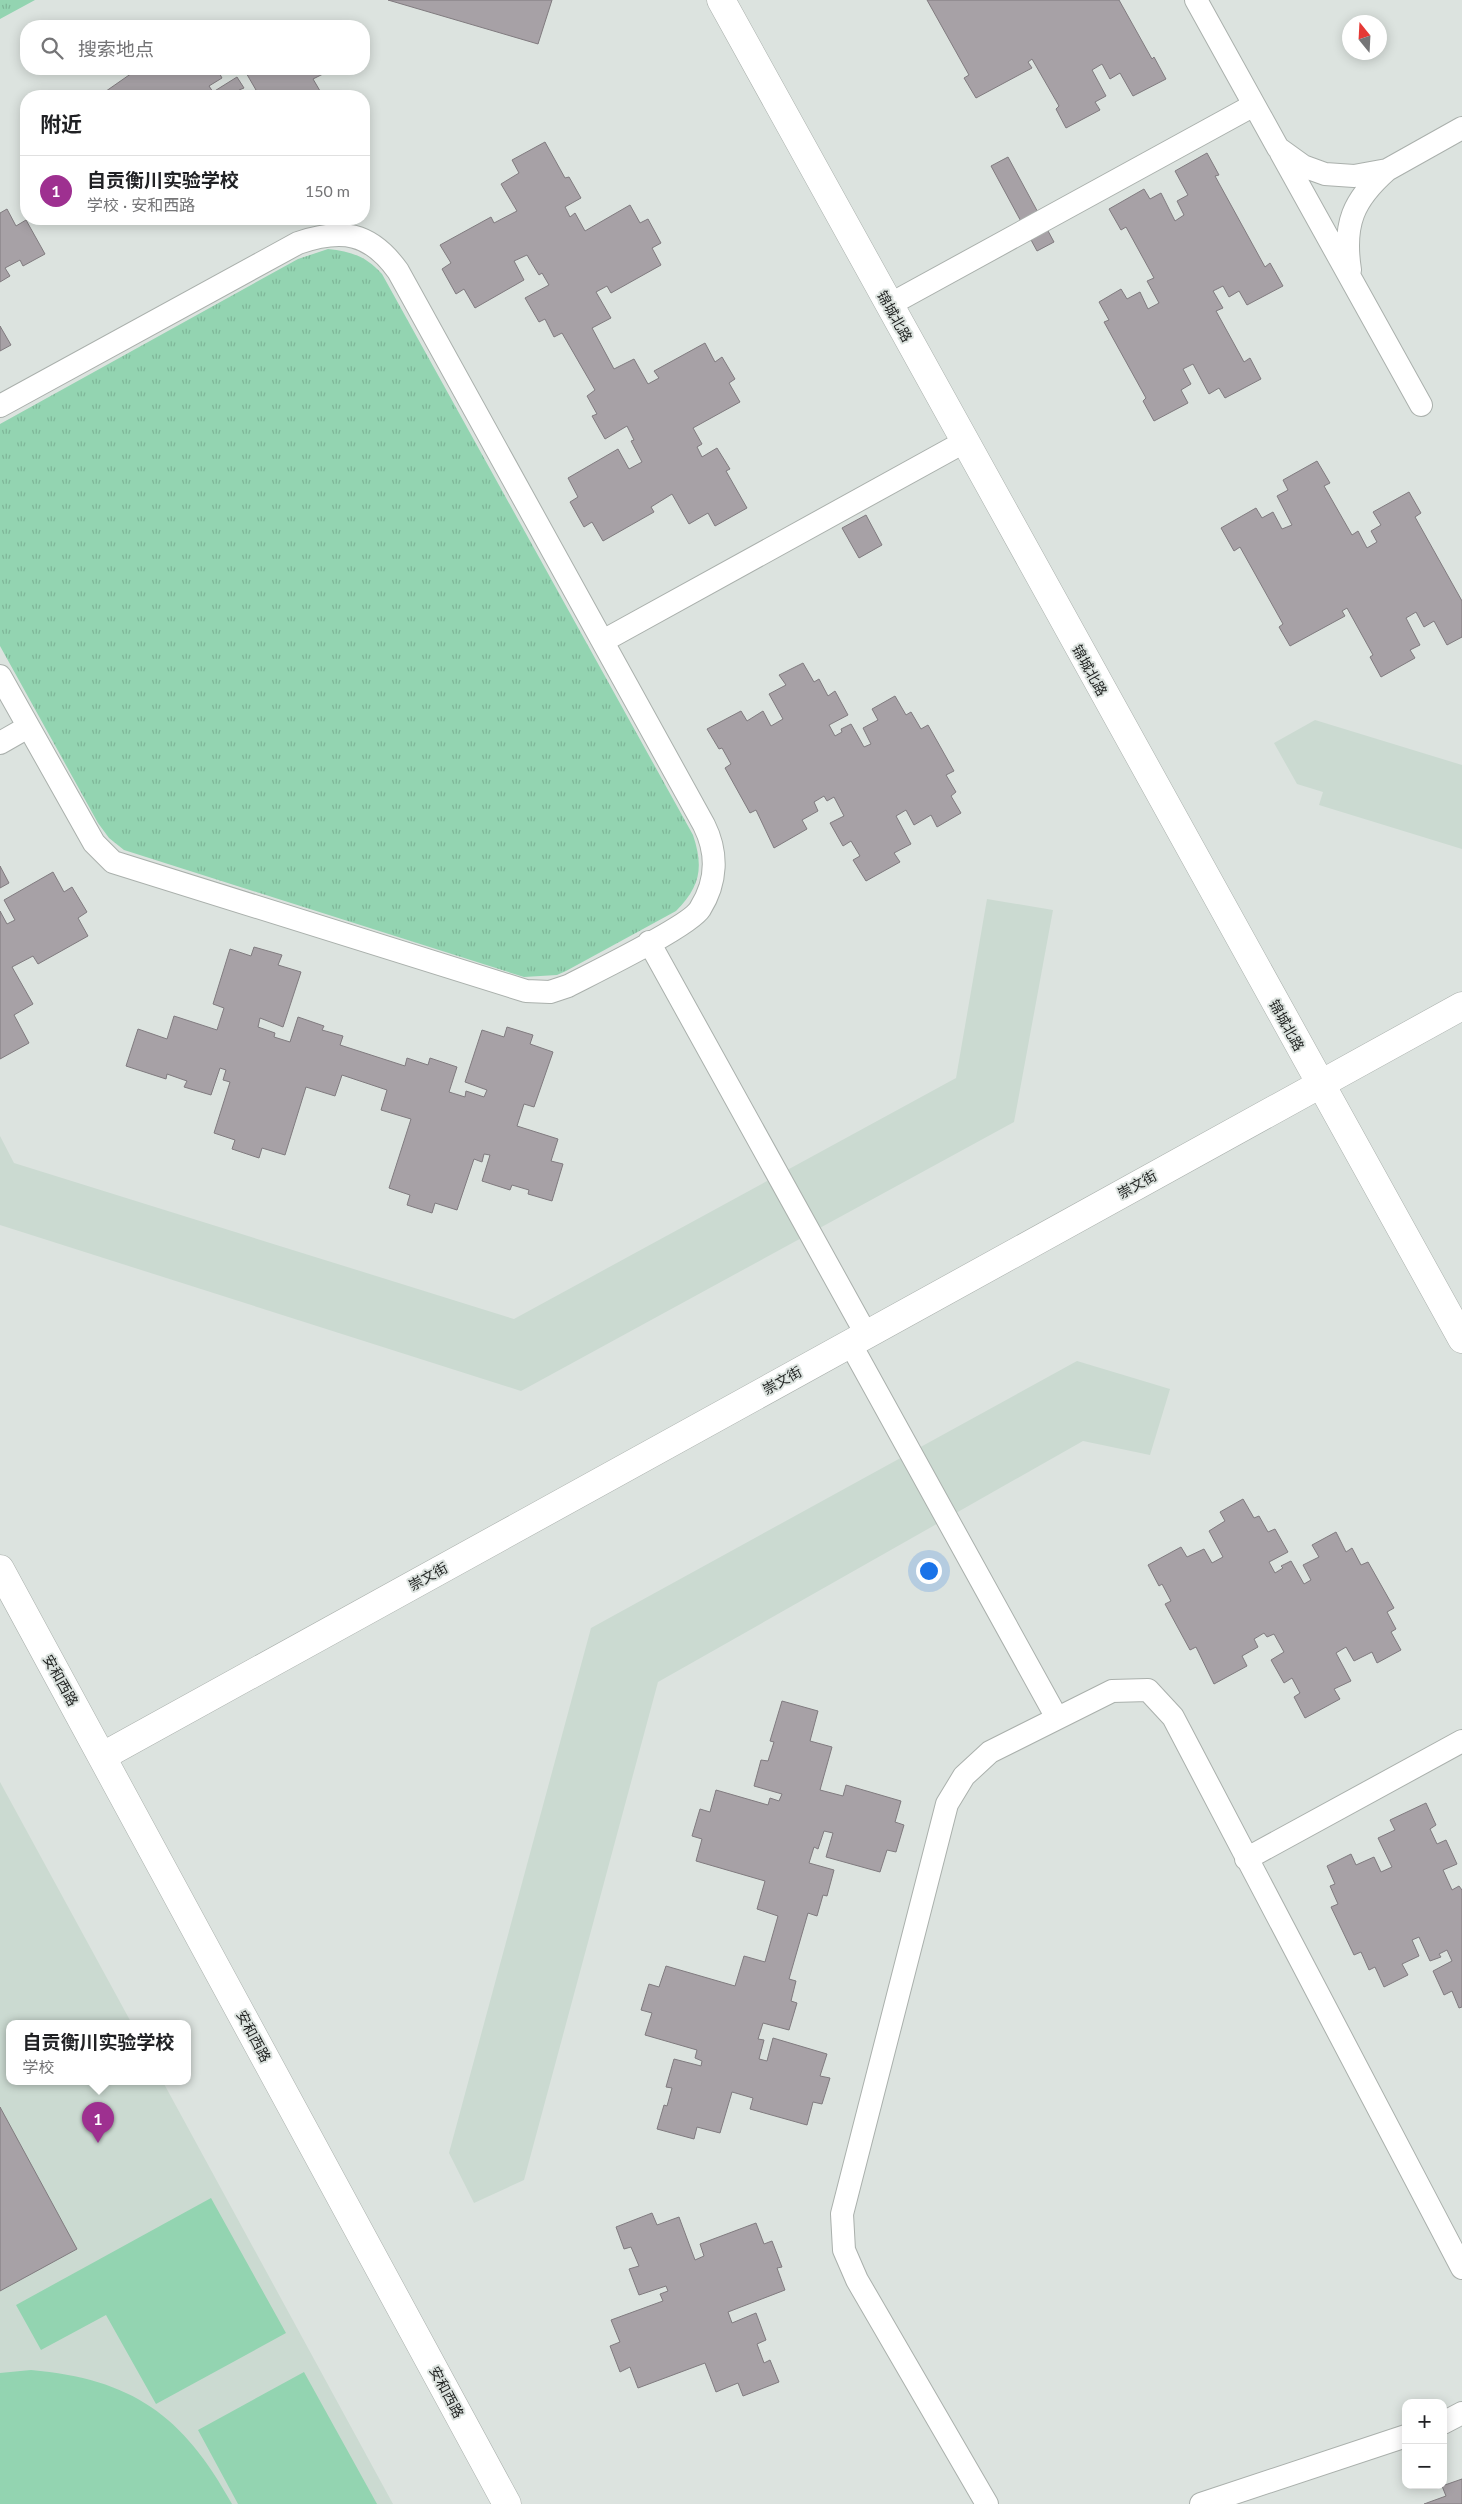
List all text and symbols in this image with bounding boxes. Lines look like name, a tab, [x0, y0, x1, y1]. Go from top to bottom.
north arrow	[1342, 15, 1387, 60]
search box	[20, 20, 370, 75]
icon: search	[38, 34, 66, 62]
text: 搜索地点	[78, 37, 154, 60]
text: 附近	[40, 111, 82, 136]
text: 自贡衡川实验学校	[87, 168, 239, 191]
text: 1	[51, 181, 61, 200]
text: 150 m	[305, 181, 350, 200]
text: 学校 · 安和西路	[87, 195, 195, 214]
street label: 锦城北路	[874, 287, 916, 345]
street label: 锦城北路	[1069, 641, 1111, 699]
street label: 锦城北路	[1266, 996, 1308, 1054]
street label: 崇文街	[1115, 1166, 1159, 1202]
street label: 崇文街	[760, 1362, 804, 1398]
street label: 崇文街	[406, 1558, 450, 1594]
your location	[916, 1558, 942, 1584]
street label: 安和西路	[40, 1651, 82, 1709]
street label: 安和西路	[233, 2007, 275, 2065]
popup	[6, 2020, 191, 2085]
text: 自贡衡川实验学校	[22, 2030, 175, 2053]
text: 学校	[22, 2057, 55, 2076]
pin: 1	[82, 2102, 114, 2143]
street label: 安和西路	[426, 2363, 468, 2421]
map controls	[1402, 2399, 1447, 2489]
button: +	[1402, 2399, 1447, 2444]
button: −	[1402, 2444, 1447, 2489]

